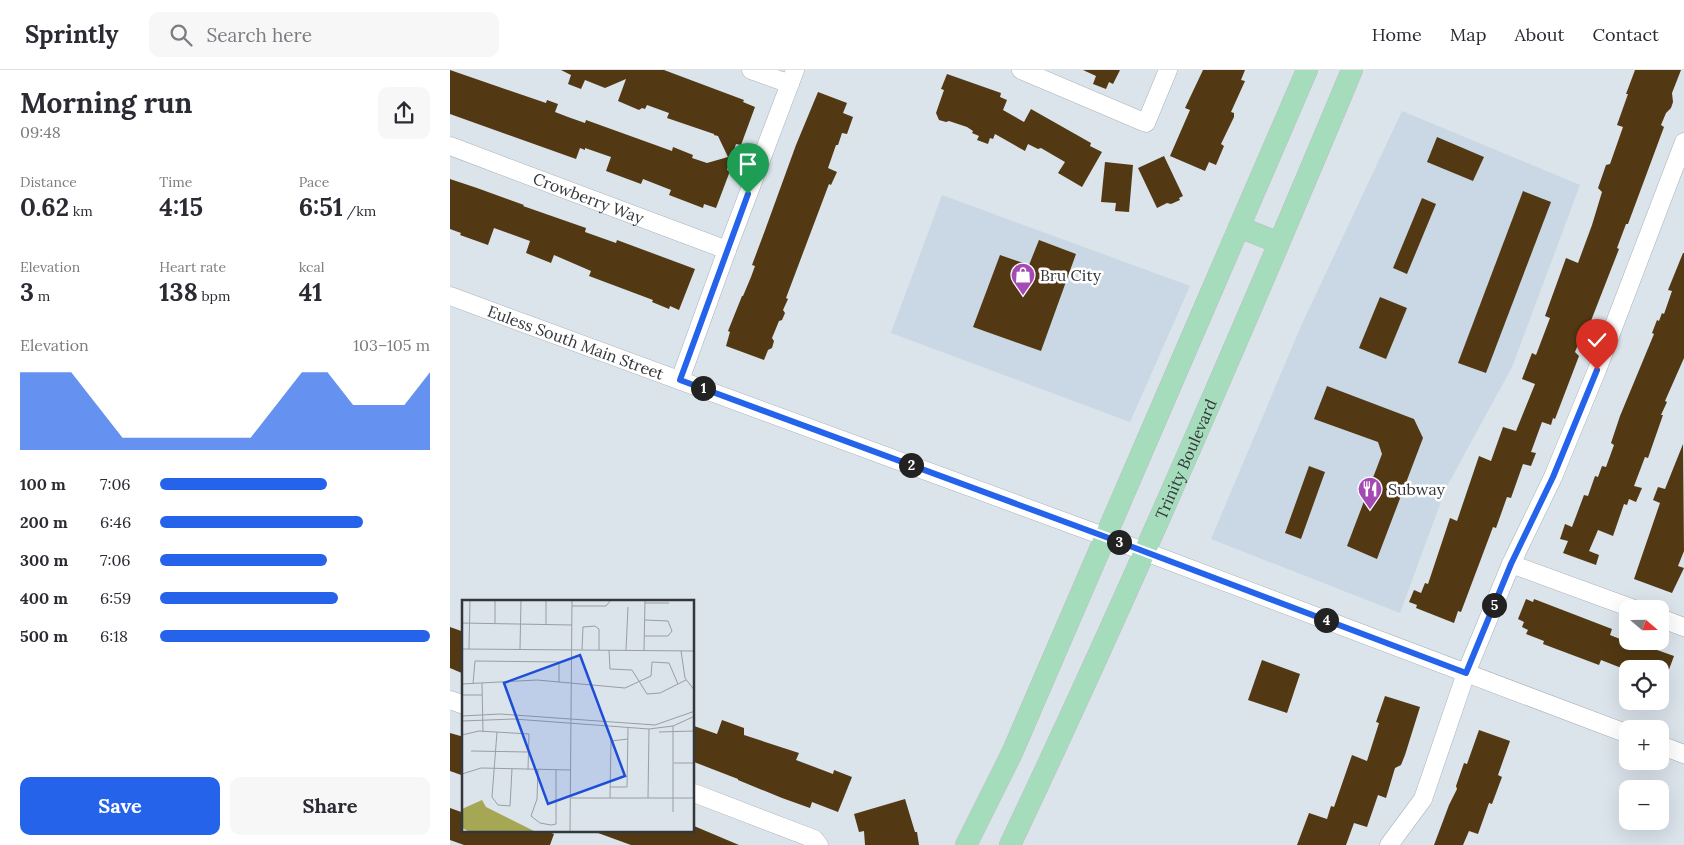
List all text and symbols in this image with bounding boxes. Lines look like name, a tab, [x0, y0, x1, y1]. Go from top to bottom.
search box	[149, 12, 499, 57]
text: Sprintly	[25, 19, 119, 50]
icon: search	[167, 21, 195, 49]
text: Search here	[207, 23, 312, 47]
text: Home	[1372, 23, 1422, 46]
text: Map	[1450, 23, 1486, 46]
text: About	[1514, 23, 1564, 46]
text: Contact	[1592, 23, 1659, 46]
text: Morning run	[20, 85, 192, 121]
button: share	[378, 87, 430, 139]
text: 09:48	[20, 122, 61, 142]
pin	[727, 143, 769, 194]
icon: arrive	[734, 150, 762, 178]
street label: Crowberry Way	[530, 168, 647, 228]
text: Distance	[20, 173, 77, 191]
text: Time	[159, 173, 192, 191]
text: Pace	[299, 173, 329, 191]
text: 0.62	[20, 191, 69, 223]
text: 4:15	[159, 191, 203, 223]
text: 6:51	[299, 191, 343, 223]
text: km	[69, 202, 93, 220]
text: /km	[343, 202, 376, 220]
text: Elevation	[20, 258, 80, 276]
text: Heart rate	[159, 258, 226, 276]
text: kcal	[299, 258, 325, 276]
shop icon: Bru City	[1010, 262, 1036, 296]
place label: Bru City	[1040, 265, 1102, 285]
text: 3	[20, 276, 34, 308]
text: 138	[159, 276, 198, 308]
text: 41	[299, 276, 322, 308]
text: m	[34, 287, 50, 305]
text: bpm	[198, 287, 231, 305]
street label: Euless South Main Street	[485, 301, 667, 384]
pin	[1576, 319, 1618, 370]
icon: check	[1583, 326, 1611, 354]
text: Elevation	[20, 335, 89, 355]
text: 103–105 m	[353, 335, 430, 355]
pin: 1	[690, 376, 716, 400]
text: 1	[701, 379, 706, 397]
street label: Trinity Boulevard	[1151, 396, 1221, 522]
pin: 2	[898, 452, 924, 478]
text: 2	[908, 456, 915, 474]
text: 100 m	[20, 474, 66, 494]
text: 7:06	[100, 474, 131, 494]
restaurant icon: Subway	[1357, 476, 1383, 510]
place label: Subway	[1388, 479, 1446, 499]
text: 200 m	[20, 512, 68, 532]
text: 6:46	[100, 512, 131, 532]
pin: 3	[1106, 530, 1132, 554]
text: 3	[1116, 533, 1123, 551]
text: 300 m	[20, 550, 68, 570]
text: 7:06	[100, 550, 131, 570]
text: 400 m	[20, 588, 68, 608]
text: 6:59	[100, 588, 131, 608]
pin: 5	[1482, 592, 1506, 618]
text: 5	[1491, 596, 1498, 614]
inset map	[462, 600, 695, 832]
north arrow	[1619, 600, 1669, 650]
map controls	[1619, 600, 1669, 830]
pin: 4	[1314, 608, 1338, 632]
text: 4	[1323, 611, 1330, 629]
text: 500 m	[20, 626, 68, 646]
text: 6:18	[100, 626, 128, 646]
button: locate	[1619, 660, 1669, 710]
button: +	[1619, 720, 1669, 770]
button: Save	[20, 777, 220, 835]
button: Share	[230, 777, 430, 835]
button: −	[1619, 780, 1669, 830]

